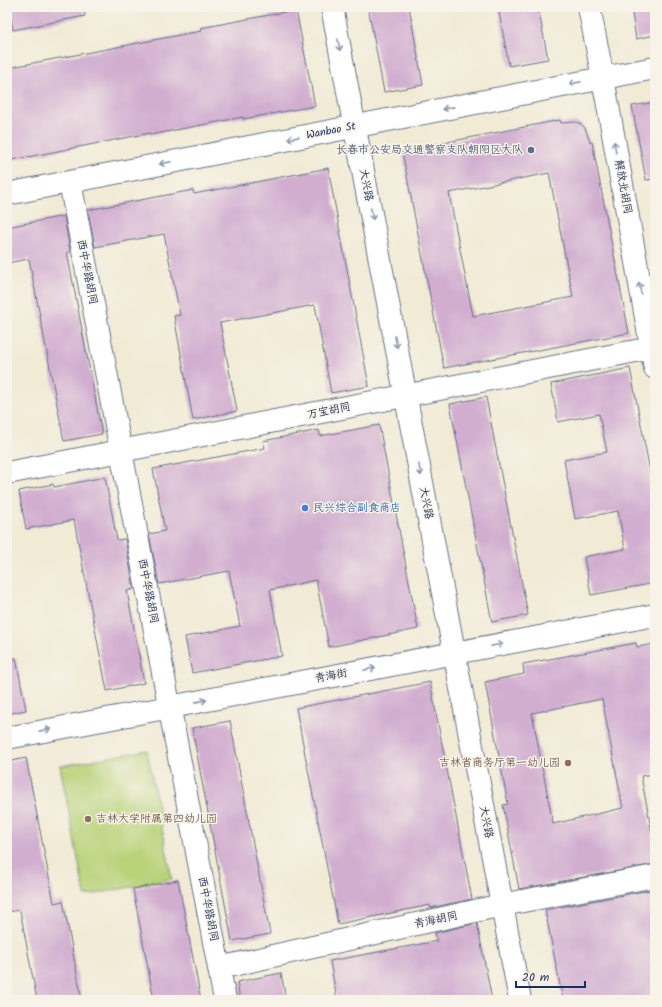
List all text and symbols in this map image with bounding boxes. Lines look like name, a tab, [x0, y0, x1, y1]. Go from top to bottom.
one-way arrow	[335, 38, 343, 51]
one-way arrow	[569, 80, 582, 88]
one-way arrow	[442, 104, 455, 112]
street label: Wanbao St	[305, 117, 358, 145]
one-way arrow	[287, 135, 300, 143]
place label: 长春市公安局交通警察支队朝阳区大队	[336, 141, 523, 159]
one-way arrow	[611, 141, 619, 154]
marker: 长春市公安局交通警察支队朝阳区大队	[526, 145, 536, 155]
street label: 解放北胡同	[609, 158, 637, 216]
one-way arrow	[159, 160, 172, 168]
street label: 大兴路	[354, 167, 378, 203]
one-way arrow	[368, 207, 376, 220]
street label: 西中华路胡同	[72, 238, 102, 306]
one-way arrow	[636, 282, 644, 295]
one-way arrow	[392, 335, 400, 348]
street label: 万宝胡同	[306, 398, 352, 424]
one-way arrow	[416, 463, 424, 476]
street label: 大兴路	[414, 485, 438, 521]
place label: 民兴综合副食商店	[313, 499, 401, 517]
marker: 民兴综合副食商店	[300, 503, 310, 513]
street label: 西中华路胡同	[133, 557, 163, 625]
one-way arrow	[490, 641, 503, 649]
street label: 青海街	[313, 664, 350, 688]
one-way arrow	[363, 665, 376, 673]
one-way arrow	[194, 697, 207, 705]
one-way arrow	[38, 726, 51, 734]
place label: 吉林省商务厅第一幼儿园	[439, 754, 560, 772]
marker: 吉林省商务厅第一幼儿园	[563, 758, 573, 768]
street label: 大兴路	[474, 804, 498, 840]
place label: 吉林大学附属第四幼儿园	[96, 810, 217, 828]
marker: 吉林大学附属第四幼儿园	[83, 814, 93, 824]
street label: 西中华路胡同	[193, 875, 223, 943]
street label: 青海胡同	[413, 907, 459, 933]
scale bar	[516, 963, 585, 989]
text: 20 m	[522, 968, 550, 987]

